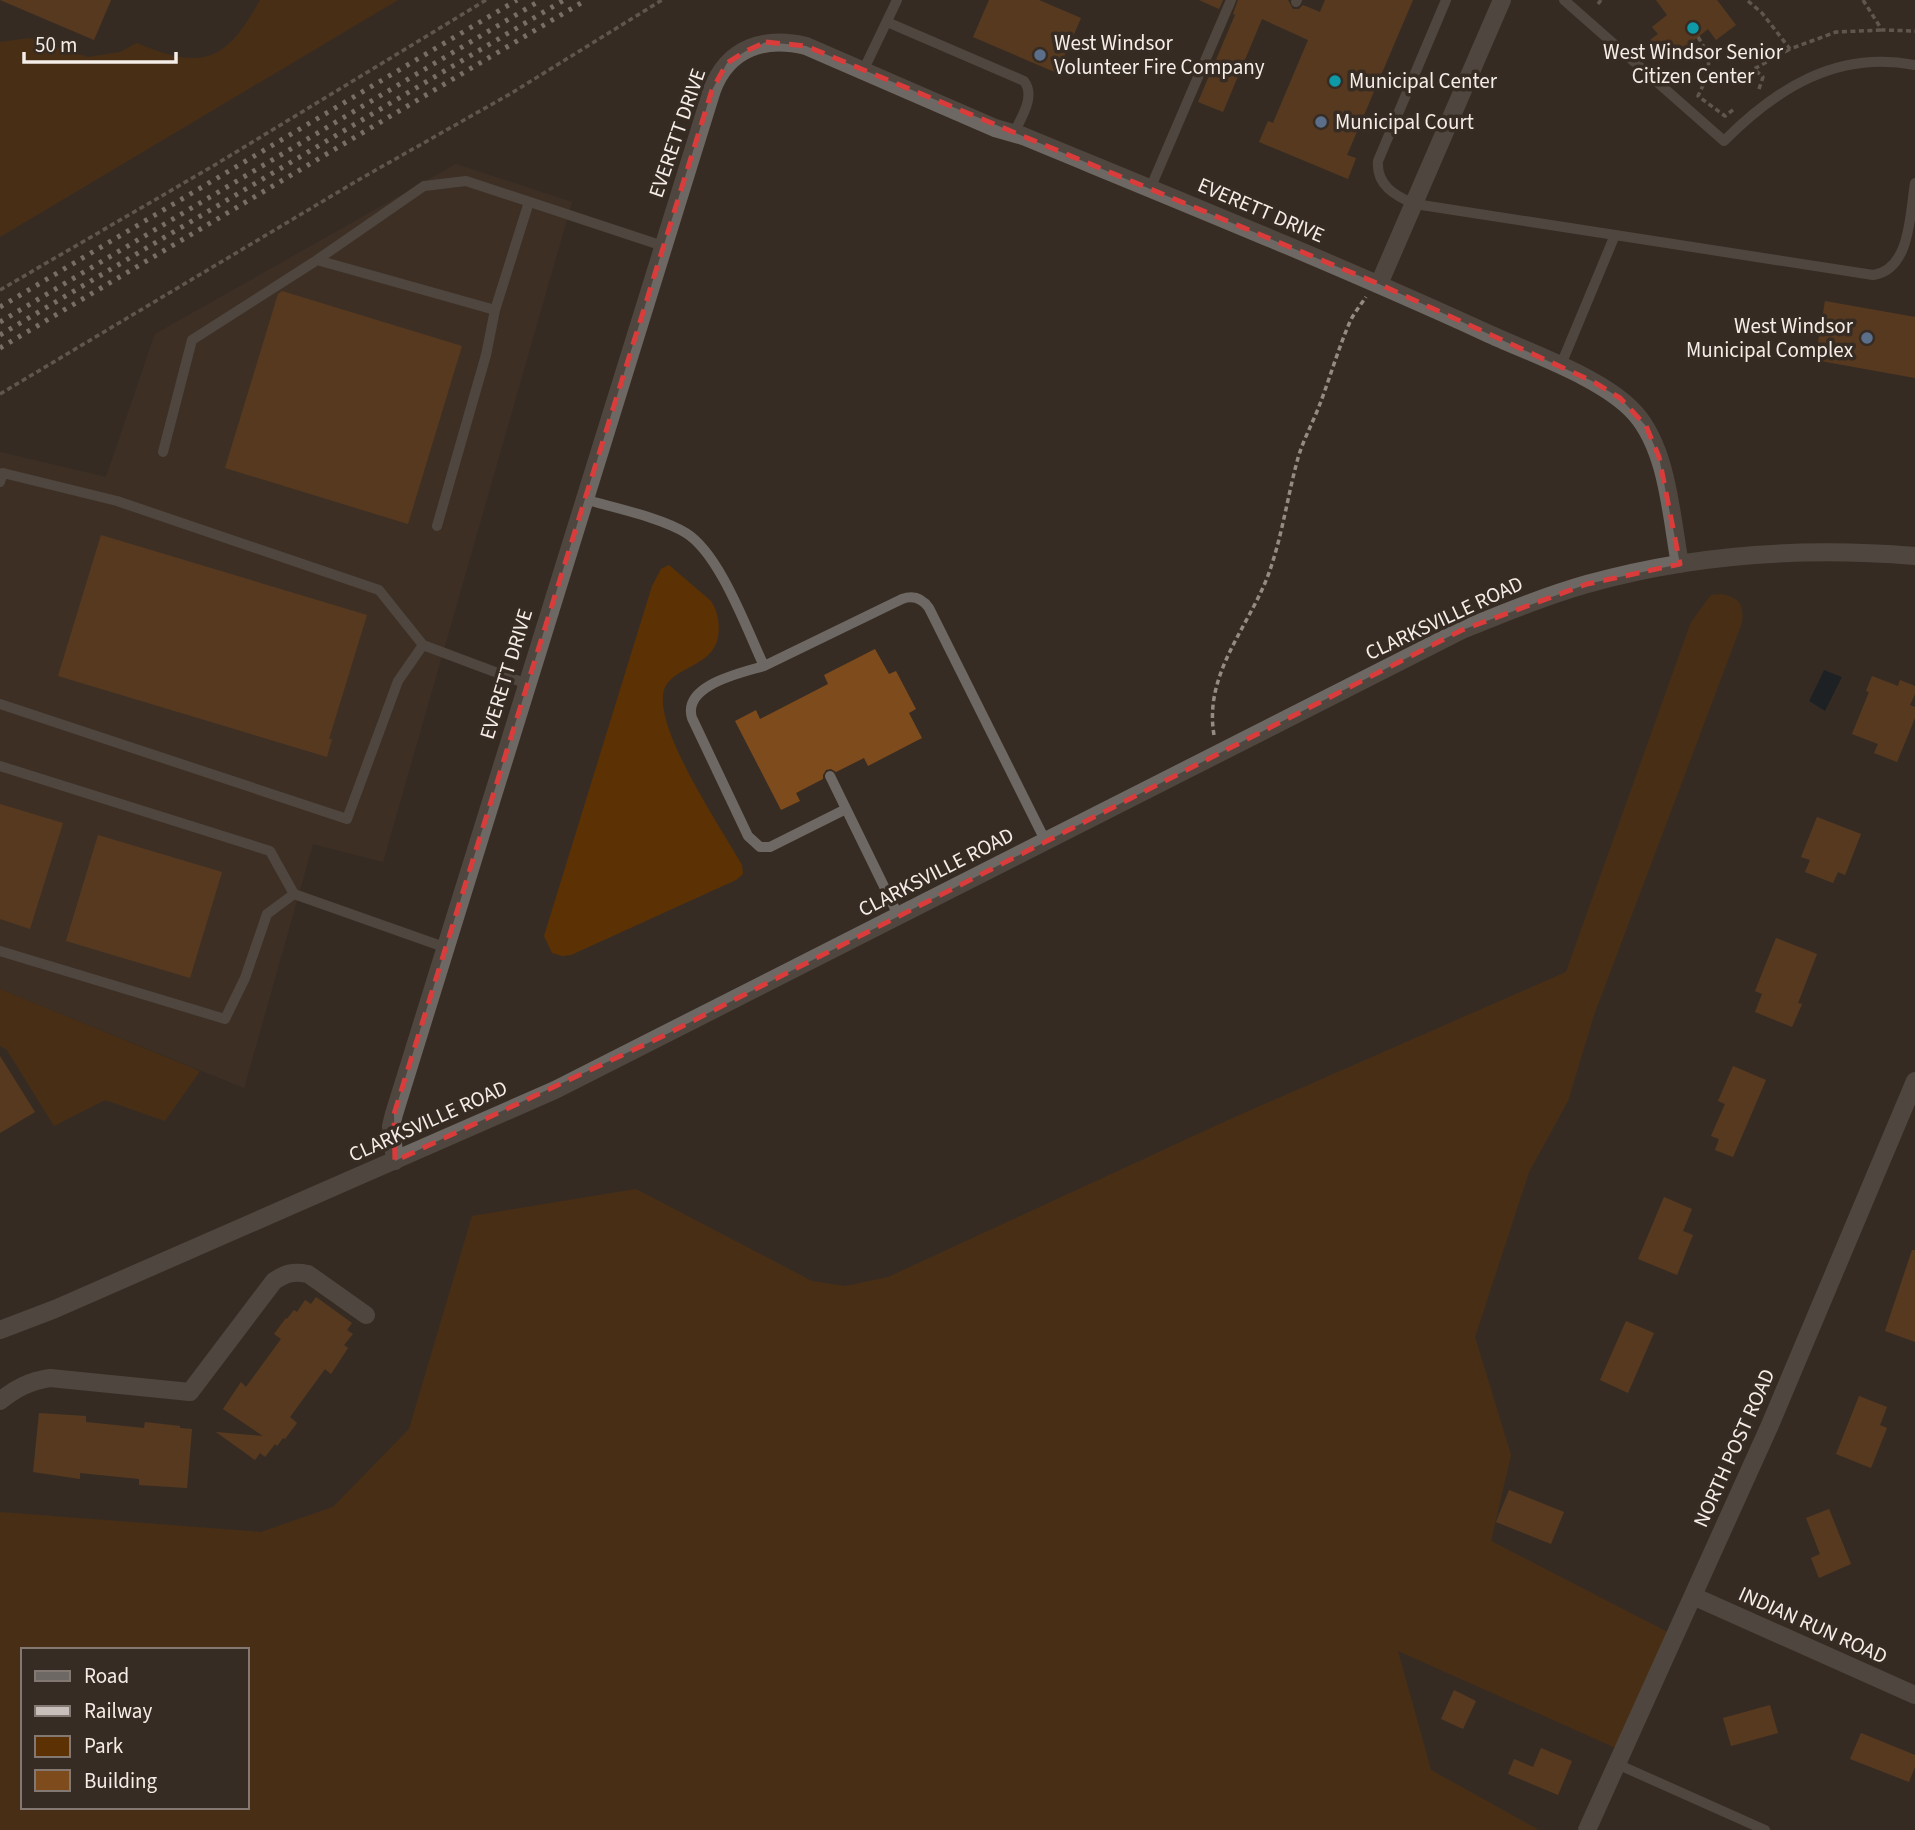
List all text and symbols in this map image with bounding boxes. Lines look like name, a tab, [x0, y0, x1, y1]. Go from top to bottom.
marker: West Windsor Senior Citizen Center	[1685, 20, 1701, 36]
scale bar	[24, 21, 177, 65]
place label: West Windsor Volunteer Fire Company	[1054, 28, 1265, 82]
text: 50 m	[35, 30, 77, 60]
place label: West Windsor Senior Citizen Center	[1603, 37, 1784, 91]
marker: West Windsor Volunteer Fire Company	[1032, 47, 1048, 63]
street label: EVERETT DRIVE	[641, 64, 713, 202]
place label: Municipal Center	[1349, 66, 1498, 96]
marker: Municipal Center	[1327, 73, 1343, 89]
place label: Municipal Court	[1335, 107, 1474, 137]
marker: Municipal Court	[1313, 114, 1329, 130]
street label: EVERETT DRIVE	[1193, 170, 1329, 250]
place label: West Windsor Municipal Complex	[1686, 311, 1854, 365]
marker: West Windsor Municipal Complex	[1859, 330, 1875, 346]
street label: CLARKSVILLE ROAD	[1360, 568, 1528, 668]
street label: EVERETT DRIVE	[472, 605, 540, 743]
street label: CLARKSVILLE ROAD	[853, 820, 1019, 924]
street label: CLARKSVILLE ROAD	[344, 1073, 512, 1169]
street label: NORTH POST ROAD	[1686, 1364, 1782, 1532]
street label: INDIAN RUN ROAD	[1734, 1579, 1892, 1671]
legend	[21, 1648, 248, 1809]
text: Road	[84, 1661, 129, 1691]
text: Railway	[84, 1696, 152, 1726]
text: Park	[84, 1731, 124, 1761]
text: Building	[84, 1766, 158, 1796]

